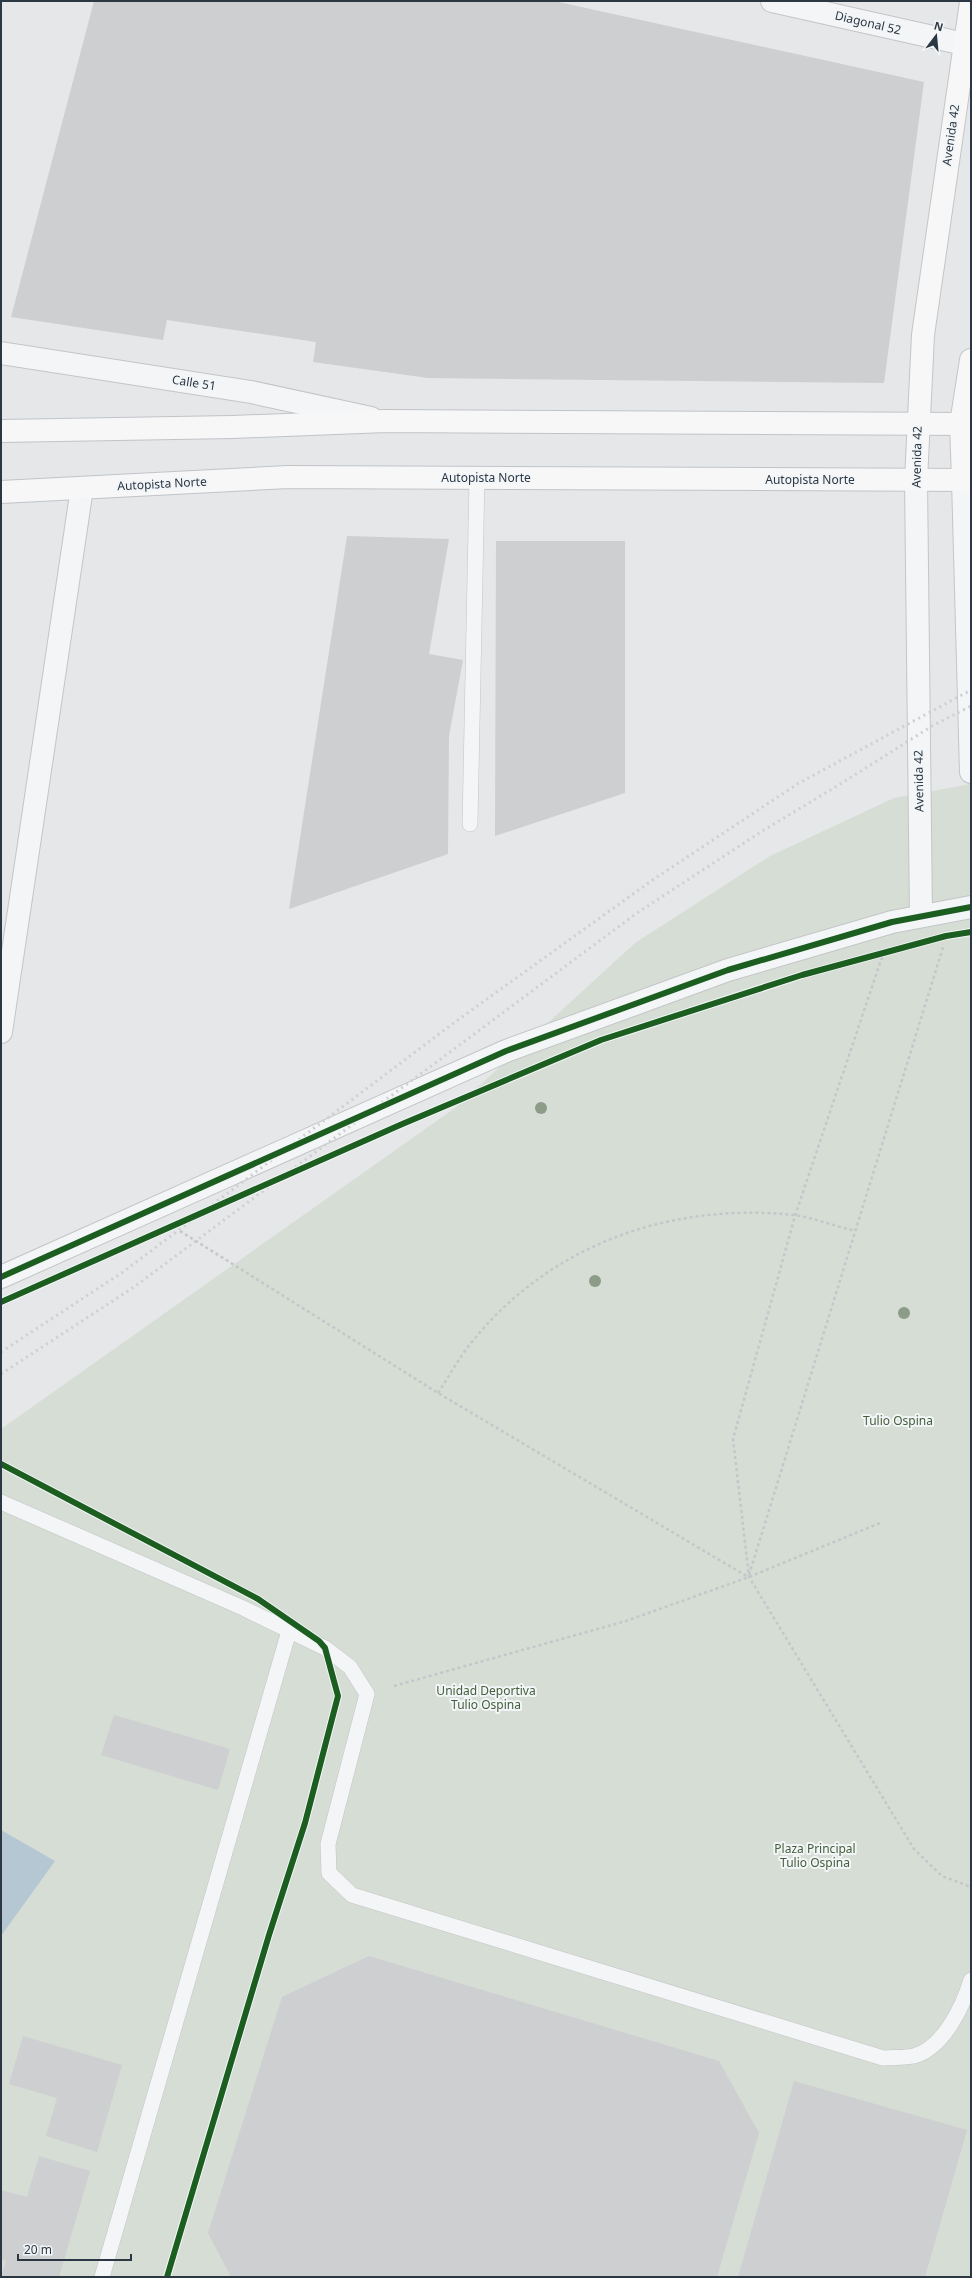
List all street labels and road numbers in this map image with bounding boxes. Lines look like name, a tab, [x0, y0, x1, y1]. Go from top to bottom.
street label: Diagonal 52	[833, 7, 903, 38]
street label: Avenida 42	[938, 103, 963, 167]
street label: Calle 51	[171, 371, 217, 394]
street label: Avenida 42	[907, 426, 926, 488]
street label: Autopista Norte	[441, 469, 531, 486]
street label: Autopista Norte	[765, 471, 855, 488]
street label: Autopista Norte	[117, 473, 207, 494]
street label: Avenida 42	[909, 750, 928, 812]

